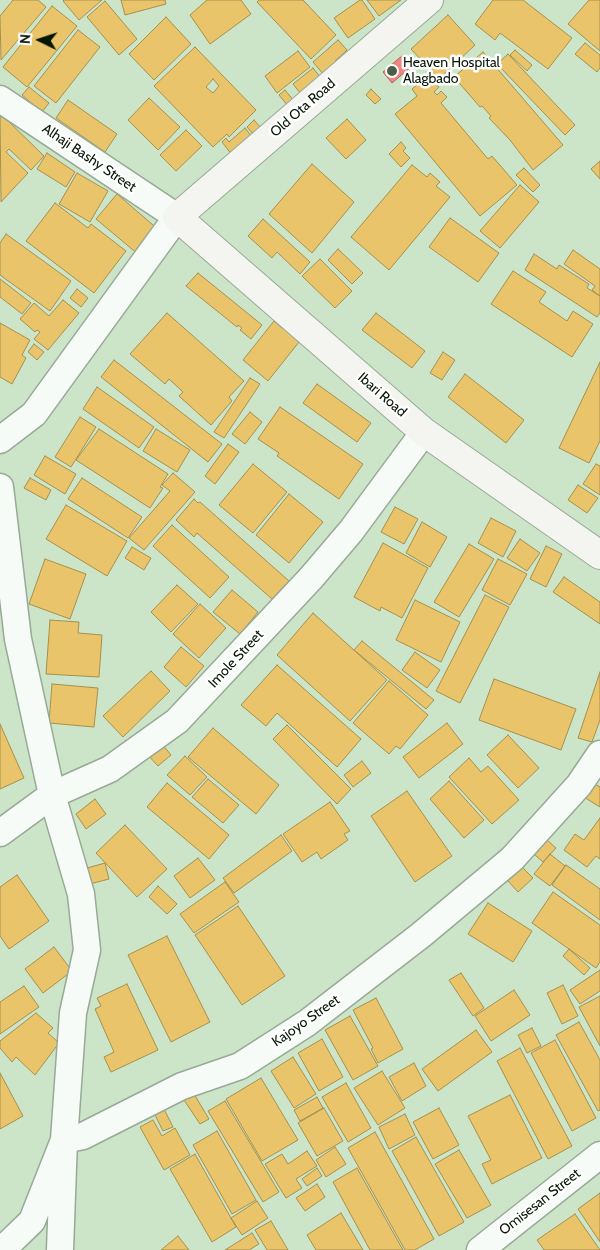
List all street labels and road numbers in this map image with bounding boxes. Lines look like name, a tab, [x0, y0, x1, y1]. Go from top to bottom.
street label: Old Ota Road	[267, 75, 339, 141]
street label: Alhaji Bashy Street	[39, 120, 139, 196]
street label: Ibari Road	[354, 369, 410, 421]
street label: Imole Street	[205, 627, 267, 691]
street label: Kajoyo Street	[269, 991, 343, 1051]
street label: Omisesan Street	[496, 1165, 584, 1239]

